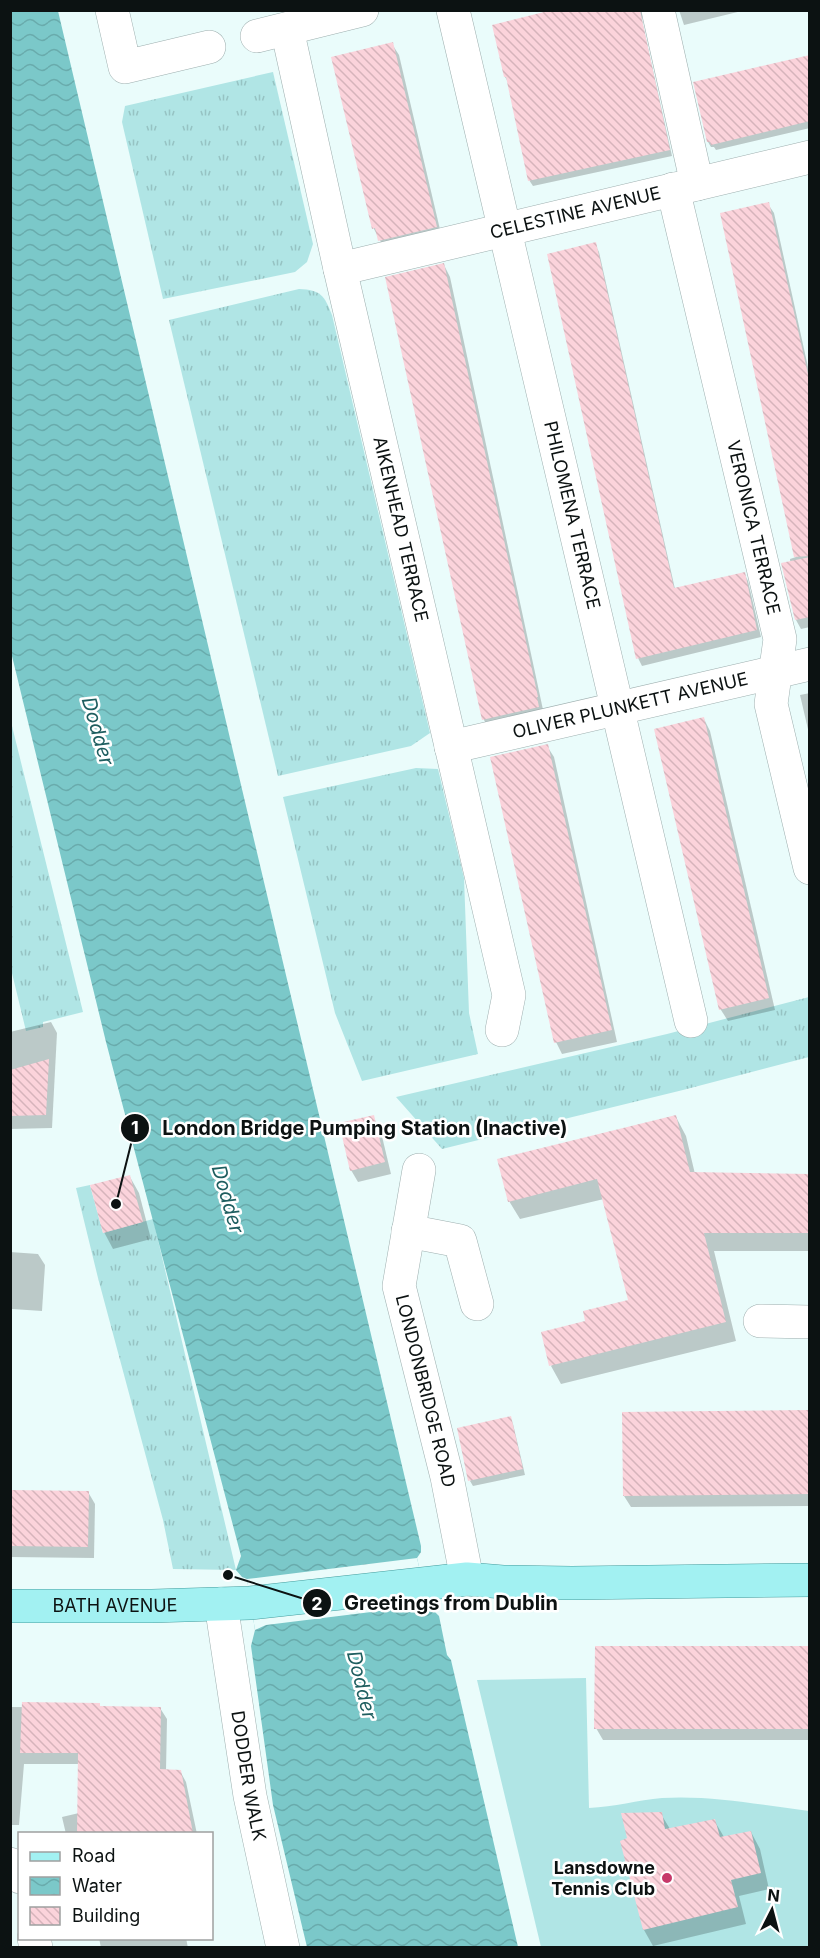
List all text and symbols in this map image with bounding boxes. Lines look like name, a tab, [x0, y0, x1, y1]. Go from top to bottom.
street label: CELESTINE AVENUE	[488, 182, 663, 243]
street label: PHILOMENA TERRACE	[540, 419, 605, 611]
street label: AIKENHEAD TERRACE	[369, 434, 433, 624]
street label: VERONICA TERRACE	[723, 438, 785, 617]
street label: OLIVER PLUNKETT AVENUE	[510, 668, 750, 742]
water label: Dodder	[77, 694, 119, 768]
callout: London Bridge Pumping Station (Inactive)	[120, 1109, 580, 1147]
text: London Bridge Pumping Station (Inactive)	[162, 1116, 568, 1140]
text: 1	[131, 1117, 139, 1138]
water label: Dodder	[207, 1162, 249, 1236]
street label: LONDONBRIDGE ROAD	[392, 1292, 460, 1489]
callout: Greetings from Dublin	[302, 1584, 570, 1622]
text: Greetings from Dublin	[344, 1591, 558, 1615]
text: 2	[311, 1593, 323, 1614]
street label: BATH AVENUE	[53, 1594, 178, 1616]
water label: Dodder	[342, 1648, 382, 1722]
street label: DODDER WALK	[227, 1709, 270, 1843]
legend	[18, 1832, 213, 1940]
text: Road	[72, 1845, 115, 1866]
place label: Lansdowne Tennis Club	[551, 1857, 655, 1899]
marker: Lansdowne Tennis Club	[660, 1871, 674, 1885]
text: Water	[72, 1875, 122, 1896]
north arrow	[742, 1880, 802, 1940]
text: N	[766, 1884, 781, 1906]
text: Building	[72, 1905, 140, 1926]

